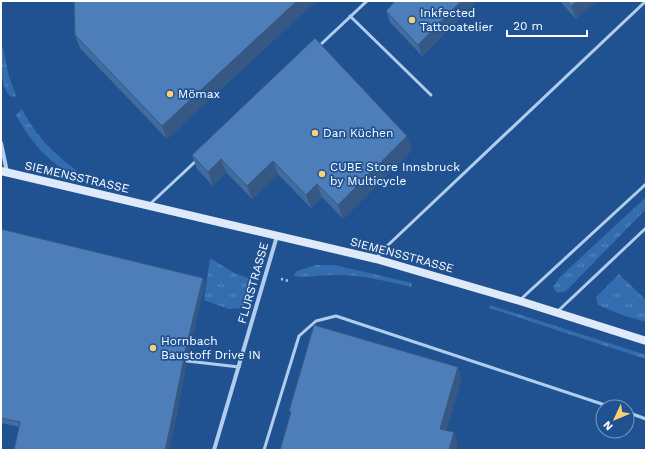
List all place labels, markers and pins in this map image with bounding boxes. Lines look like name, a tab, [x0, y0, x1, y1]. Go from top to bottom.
place label: Inkfected Tattooatelier	[420, 6, 494, 34]
marker: Inkfected Tattooatelier	[407, 15, 417, 25]
place label: Mömax	[178, 87, 220, 101]
marker: Mömax	[165, 89, 175, 99]
place label: Dan Küchen	[323, 126, 393, 140]
marker: Dan Küchen	[310, 128, 320, 138]
place label: CUBE Store Innsbruck by Multicycle	[330, 160, 460, 188]
marker: CUBE Store Innsbruck by Multicycle	[317, 169, 327, 179]
place label: Hornbach Baustoff Drive IN	[161, 334, 261, 362]
marker: Hornbach Baustoff Drive IN	[148, 343, 158, 353]

